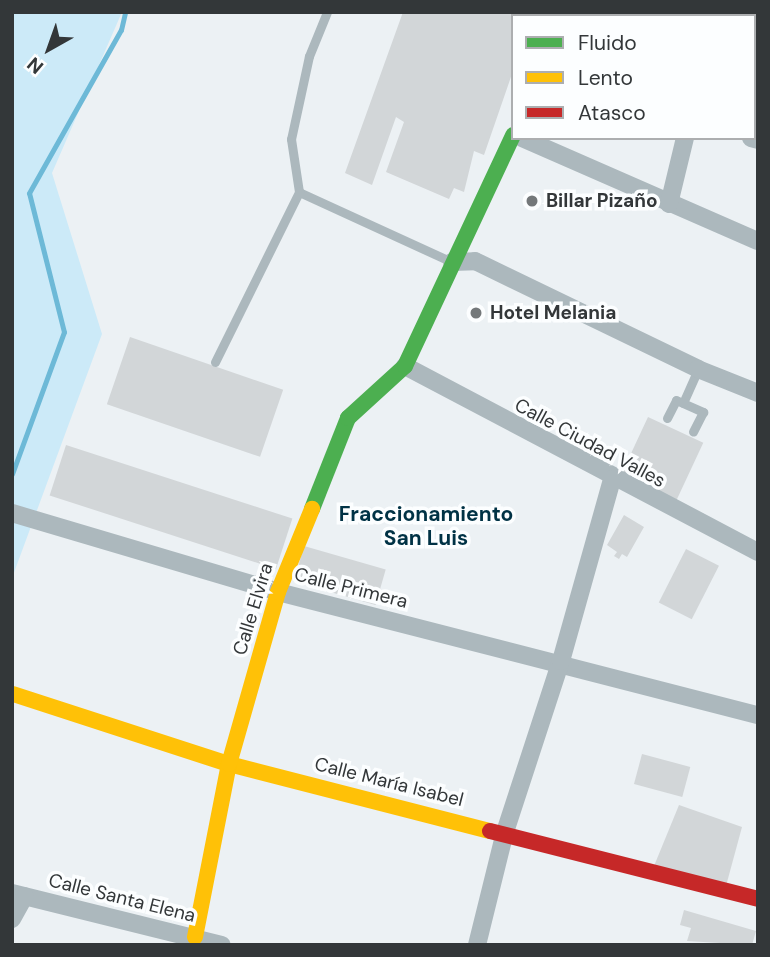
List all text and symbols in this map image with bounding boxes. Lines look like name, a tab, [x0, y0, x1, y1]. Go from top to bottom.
north arrow	[14, 14, 84, 84]
legend	[511, 14, 756, 140]
text: Fluido	[578, 29, 637, 57]
text: N	[22, 51, 49, 80]
text: Lento	[578, 64, 633, 92]
text: Atasco	[578, 99, 646, 127]
place label: Billar Pizaño	[546, 190, 657, 212]
marker: Billar Pizaño	[524, 193, 540, 209]
place label: Hotel Melania	[490, 302, 616, 324]
marker: Hotel Melania	[468, 305, 484, 321]
street label: Calle Ciudad Valles	[511, 394, 669, 492]
district label: Fraccionamiento San Luis	[339, 501, 513, 551]
street label: Calle Elvira	[228, 560, 278, 658]
street label: Calle Primera	[292, 563, 410, 613]
street label: Calle María Isabel	[312, 752, 466, 812]
street label: Calle Santa Elena	[46, 869, 198, 927]

